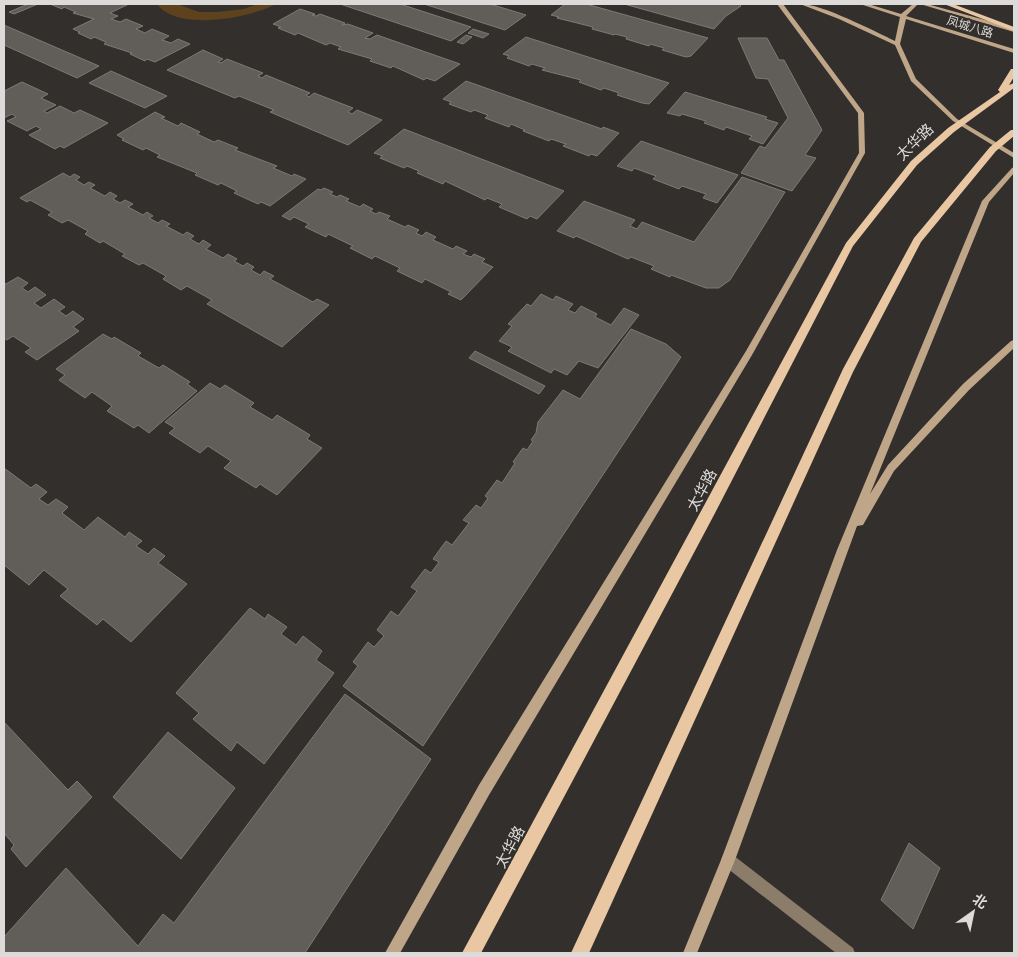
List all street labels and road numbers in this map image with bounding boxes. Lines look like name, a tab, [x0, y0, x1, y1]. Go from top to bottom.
street label: 凤城八路	[945, 13, 995, 42]
street label: 太华路	[893, 120, 937, 164]
street label: 太华路	[683, 466, 721, 514]
street label: 太华路	[491, 823, 529, 871]

